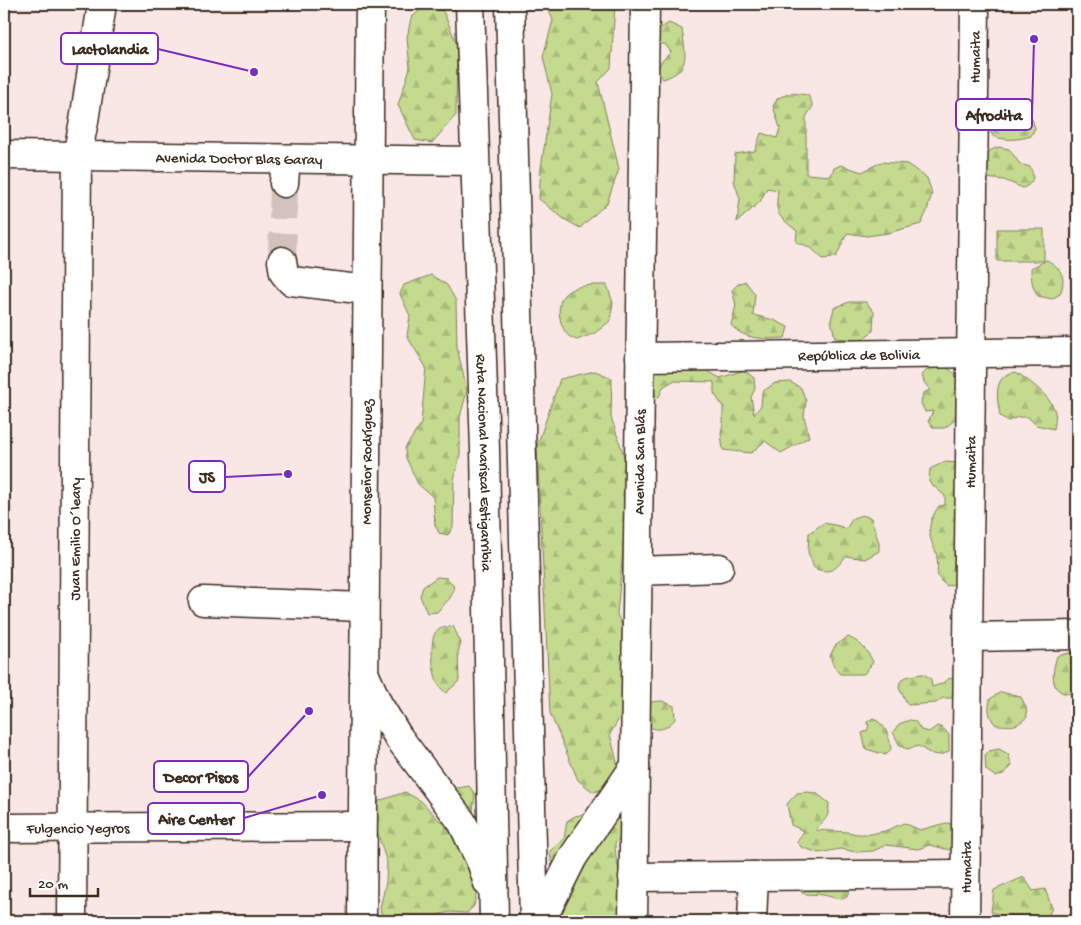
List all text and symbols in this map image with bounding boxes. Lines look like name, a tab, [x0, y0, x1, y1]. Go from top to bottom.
street label: Humaita	[967, 30, 986, 83]
callout: Lactolandia	[61, 33, 158, 64]
text: Lactolandia	[72, 42, 149, 61]
callout: Afrodita	[956, 99, 1032, 130]
text: Afrodita	[965, 107, 1023, 127]
street label: Avenida Doctor Blas Garay	[155, 150, 323, 170]
street label: República de Bolivia	[798, 347, 921, 366]
street label: Ruta Nacional Mariscal Estigarribia	[471, 354, 494, 572]
street label: Monseñor Rodríguez	[358, 399, 378, 525]
street label: Avenida San Blás	[631, 409, 651, 515]
street label: Humaita	[963, 435, 981, 488]
callout: JS	[189, 461, 225, 492]
text: JS	[198, 470, 216, 489]
street label: Juan Emilio O´leary	[67, 477, 86, 600]
callout: Decor Pisos	[154, 761, 248, 792]
text: Decor Pisos	[162, 770, 239, 789]
callout: Aire Center	[148, 803, 244, 834]
text: Aire Center	[157, 812, 236, 831]
street label: Fulgencio Yegros	[25, 820, 130, 839]
street label: Humaita	[958, 840, 977, 893]
scale bar	[30, 865, 98, 897]
text: 20 m	[38, 876, 68, 894]

